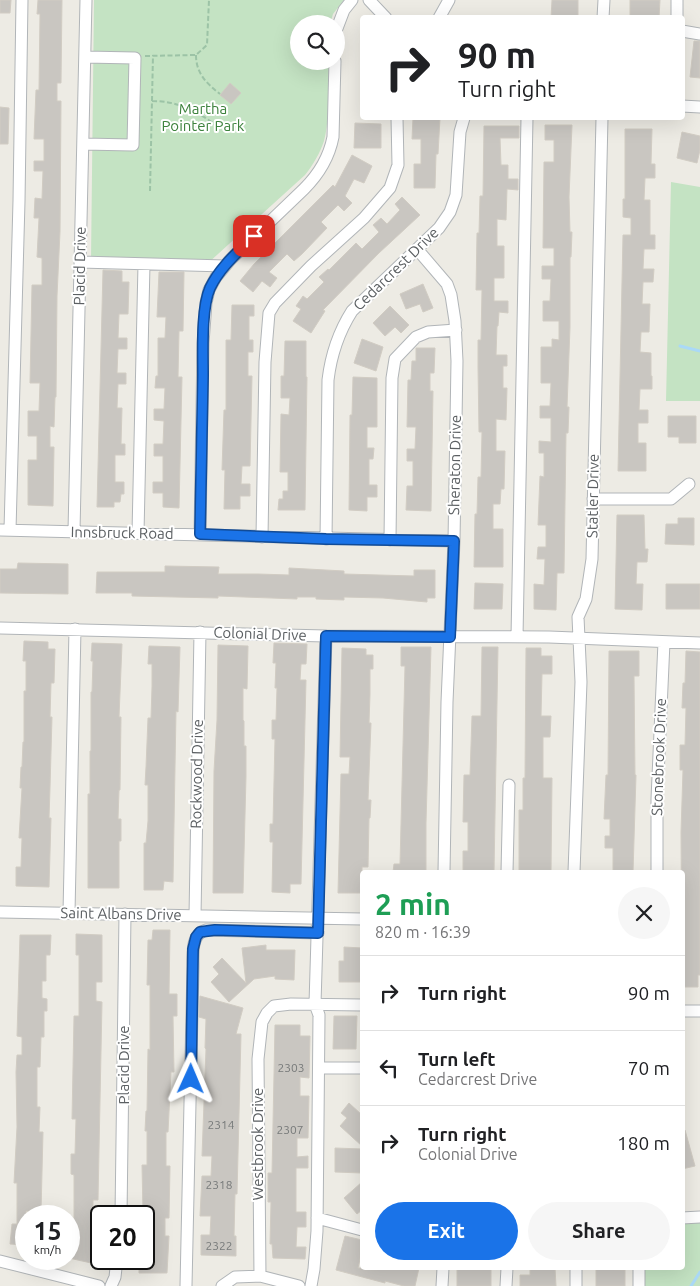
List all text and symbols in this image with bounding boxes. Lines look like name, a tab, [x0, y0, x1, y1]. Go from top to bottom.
map controls	[290, 15, 345, 70]
button: search	[290, 15, 345, 70]
icon: right	[375, 35, 440, 100]
text: 90 m	[458, 35, 536, 75]
text: Turn right	[458, 76, 556, 101]
park label: Martha Pointer Park	[162, 100, 245, 134]
pin	[233, 215, 275, 257]
icon: arrive	[240, 222, 268, 250]
street label: Cedarcrest Drive	[350, 224, 442, 314]
street label: Placid Drive	[70, 226, 89, 306]
street label: Sheraton Drive	[445, 415, 464, 515]
street label: Statler Drive	[583, 454, 602, 538]
street label: Innsbruck Road	[70, 523, 174, 542]
street label: Colonial Drive	[213, 623, 307, 644]
street label: Stonebrook Drive	[648, 698, 669, 816]
street label: Rockwood Drive	[187, 719, 206, 829]
text: 2 min	[375, 887, 451, 921]
button: close	[618, 887, 670, 939]
street label: Saint Albans Drive	[60, 904, 182, 923]
text: 820 m · 16:39	[375, 923, 471, 941]
icon: right	[375, 979, 403, 1007]
text: Turn right	[418, 982, 506, 1004]
text: 90 m	[628, 982, 670, 1004]
street label: Placid Drive	[115, 1026, 132, 1104]
text: Turn left	[418, 1048, 496, 1070]
position arrow	[164, 1052, 216, 1104]
icon: left	[375, 1054, 403, 1082]
text: 70 m	[628, 1057, 670, 1079]
house number: 2303	[277, 1061, 305, 1074]
text: Cedarcrest Drive	[418, 1070, 537, 1088]
street label: Westbrook Drive	[249, 1088, 266, 1200]
house number: 2314	[207, 1118, 235, 1131]
house number: 2307	[276, 1123, 304, 1136]
text: Turn right	[418, 1123, 506, 1145]
icon: right	[375, 1129, 403, 1157]
text: 180 m	[617, 1132, 670, 1154]
text: Colonial Drive	[418, 1145, 518, 1163]
house number: 2318	[205, 1178, 233, 1191]
button: Exit	[375, 1202, 518, 1260]
button: Share	[528, 1202, 670, 1260]
speed limit sign: 20	[90, 1205, 155, 1270]
text: 15	[33, 1217, 62, 1245]
house number: 2322	[205, 1239, 233, 1252]
text: km/h	[34, 1243, 61, 1256]

